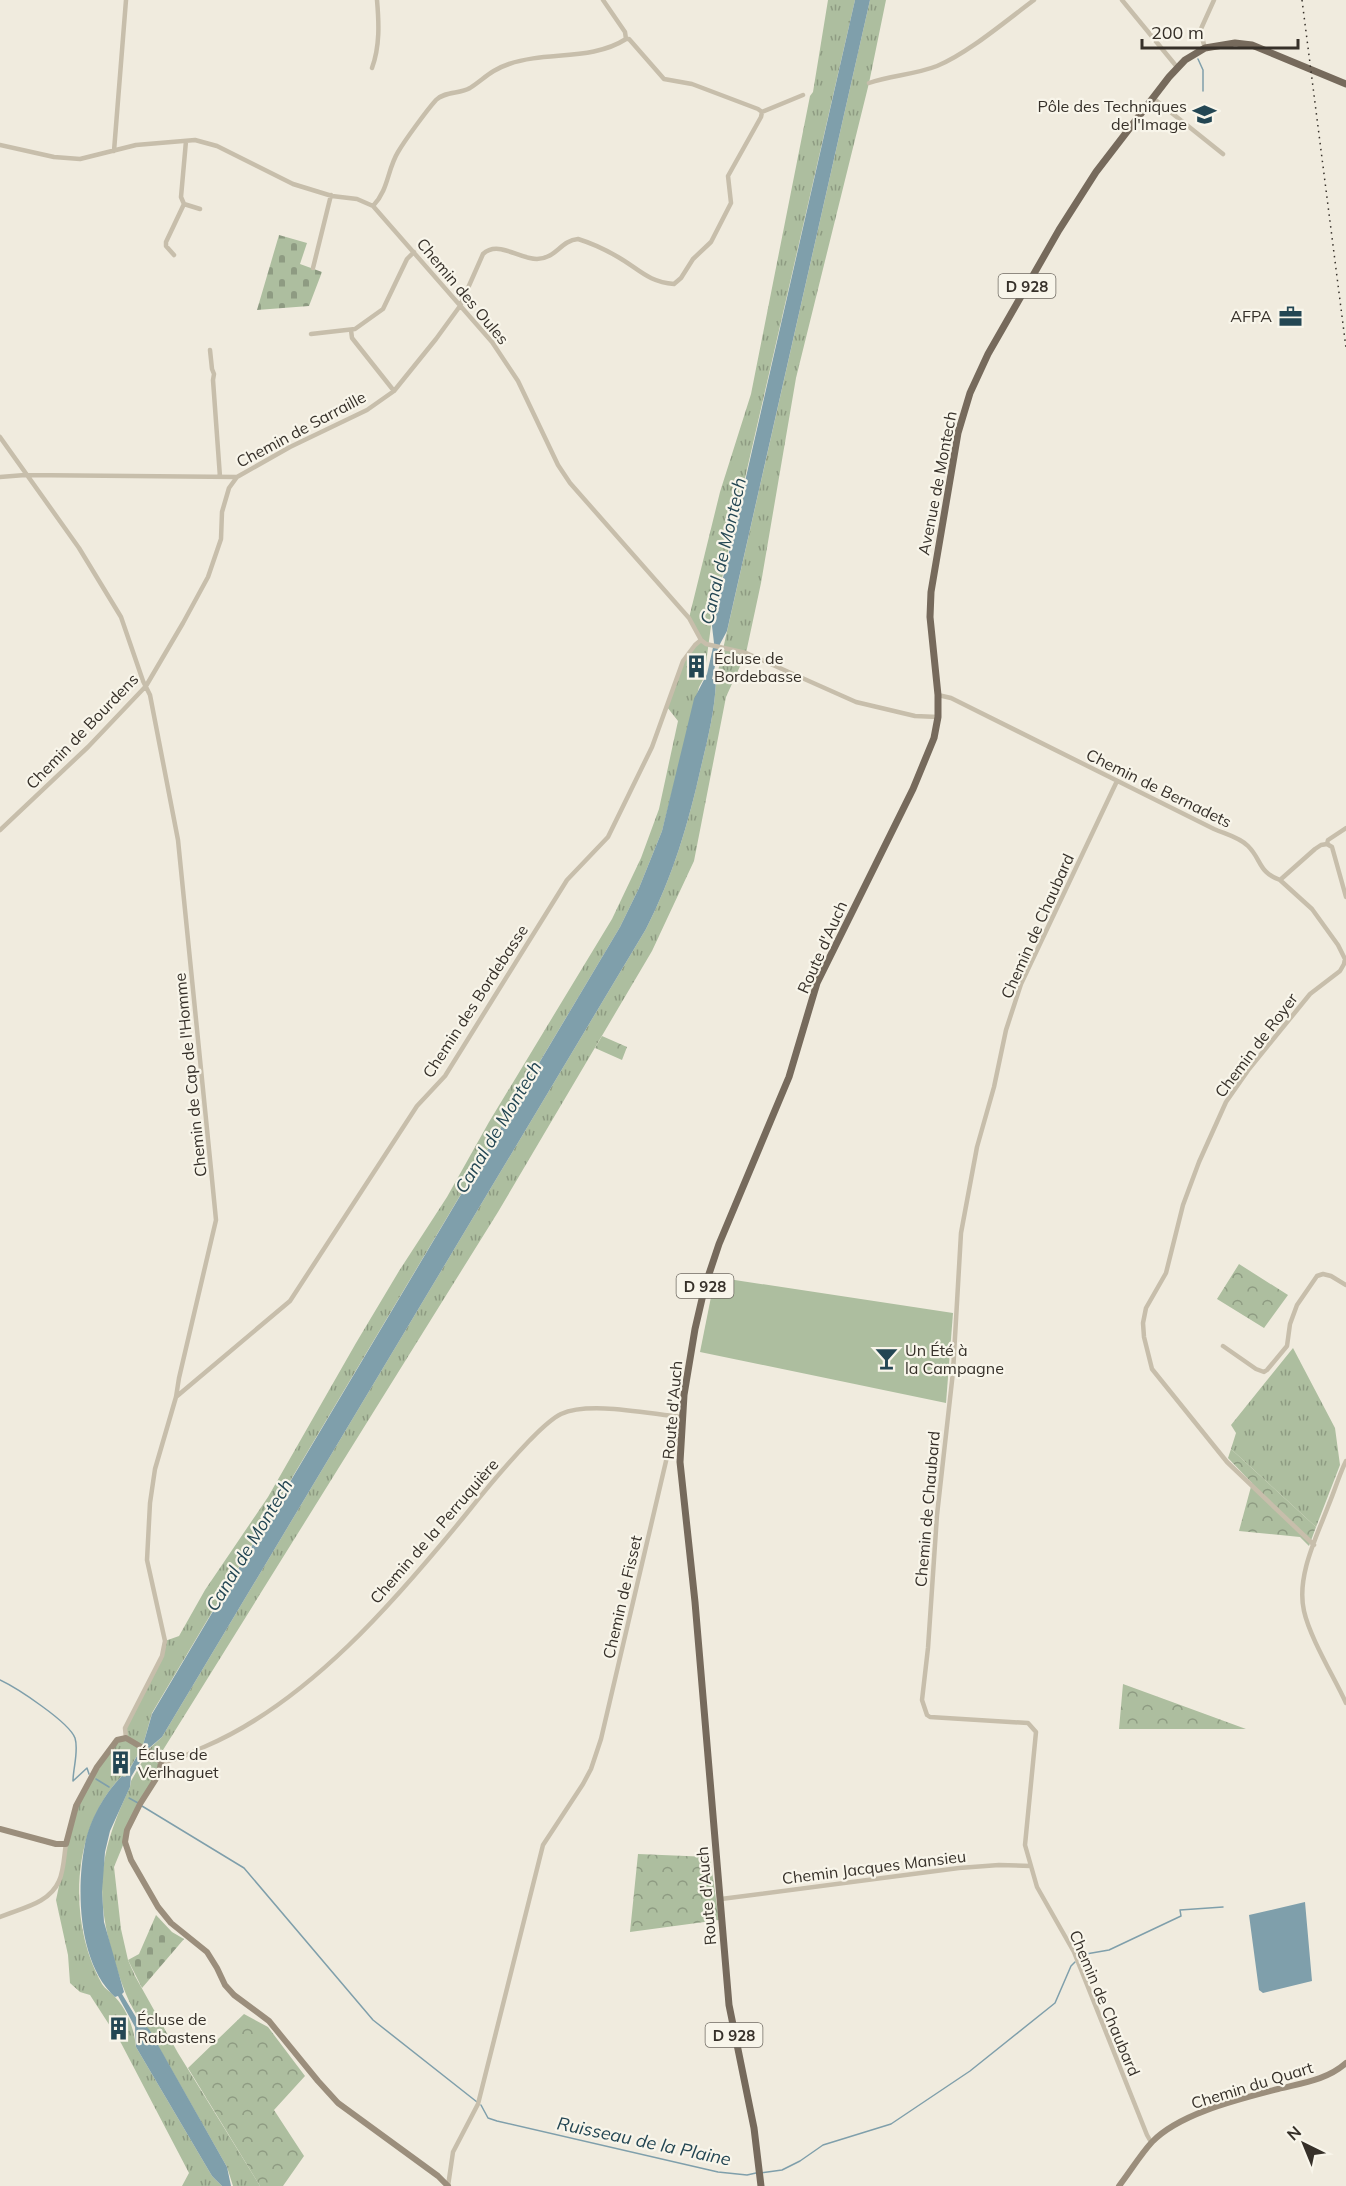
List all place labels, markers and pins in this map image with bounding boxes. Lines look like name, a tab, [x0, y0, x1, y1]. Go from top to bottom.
place label: Pôle des Techniques de l'Image	[1038, 96, 1187, 134]
school or university icon: Pôle des Techniques de l'Image	[1192, 102, 1218, 128]
office icon: AFPA	[1277, 303, 1303, 329]
place label: AFPA	[1230, 306, 1272, 326]
place label: Écluse de Bordebasse	[714, 648, 802, 686]
building icon: Écluse de Bordebasse	[683, 654, 709, 680]
place label: Un Été à la Campagne	[905, 1340, 1004, 1378]
bar icon: Un Été à la Campagne	[874, 1346, 900, 1372]
place label: Écluse de Verlhaguet	[138, 1744, 219, 1782]
building icon: Écluse de Verlhaguet	[107, 1750, 133, 1776]
place label: Écluse de Rabastens	[137, 2009, 216, 2047]
building icon: Écluse de Rabastens	[106, 2015, 132, 2041]

